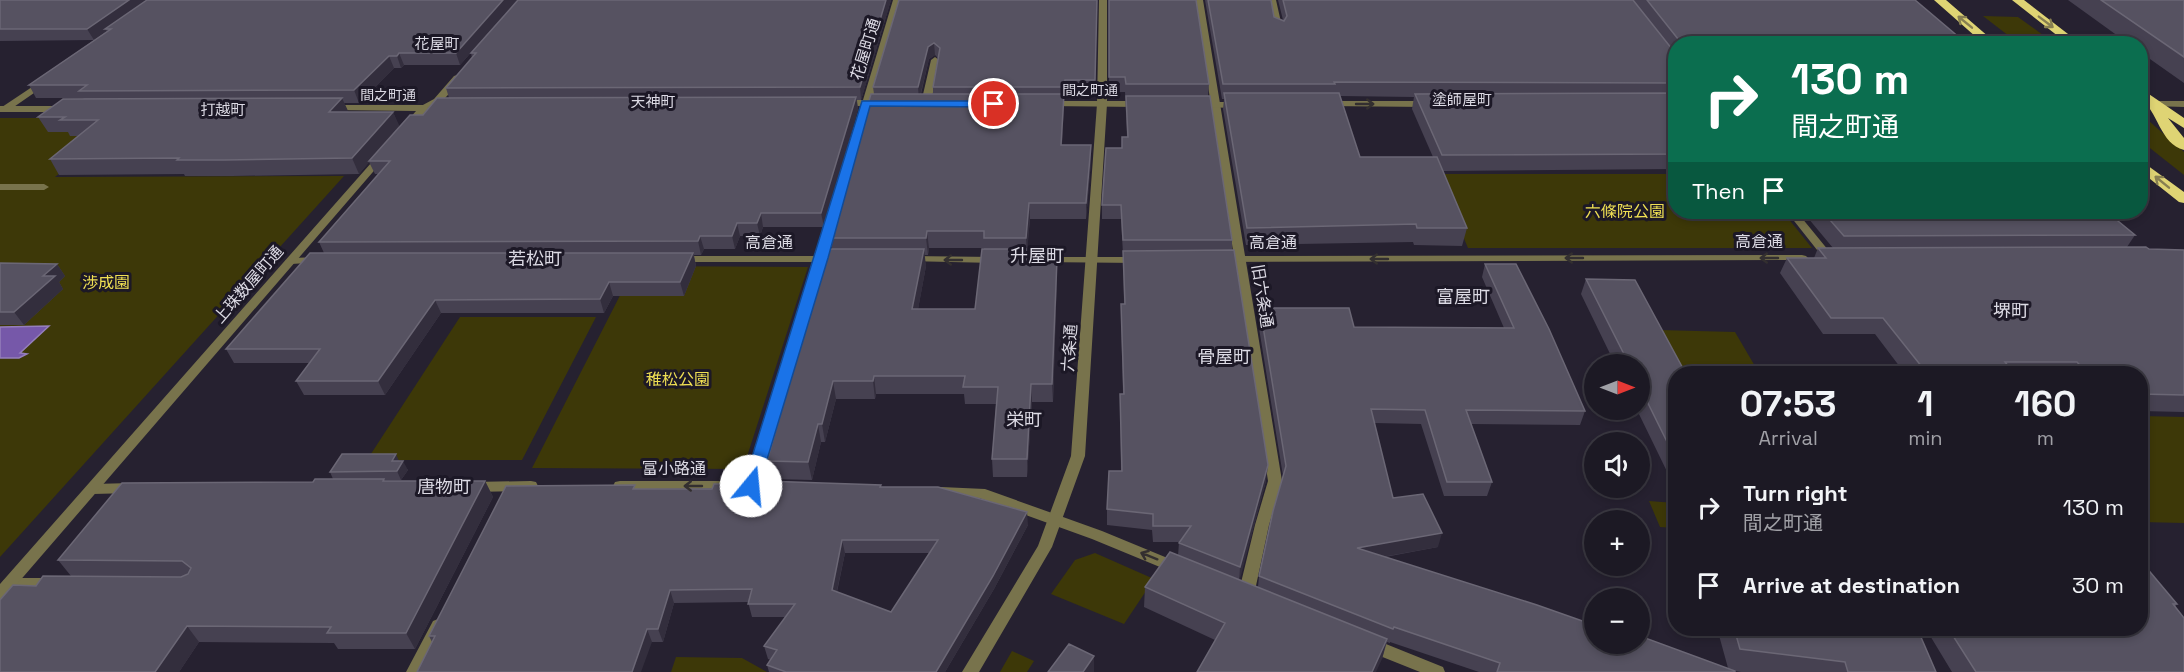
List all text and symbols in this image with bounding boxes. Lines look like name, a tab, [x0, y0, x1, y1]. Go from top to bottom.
street label: 花屋町通	[846, 15, 885, 83]
one-way arrow	[2038, 15, 2054, 28]
one-way arrow	[1958, 16, 1974, 29]
district label: 花屋町	[414, 34, 460, 53]
text: 130 m	[1791, 53, 1909, 106]
icon: right	[1692, 60, 1770, 138]
pin	[968, 78, 1019, 129]
street label: 間之町通	[1062, 81, 1118, 99]
street label: 間之町通	[360, 86, 416, 104]
icon: arrive	[977, 87, 1010, 120]
district label: 塗師屋町	[1432, 90, 1492, 109]
district label: 天神町	[630, 92, 676, 111]
one-way arrow	[1354, 98, 1374, 110]
district label: 打越町	[200, 100, 246, 119]
text: 間之町通	[1791, 109, 1899, 144]
icon: arrive	[1757, 174, 1790, 207]
one-way arrow	[2154, 175, 2170, 188]
text: Then	[1692, 177, 1745, 205]
park label: 六條院公園	[1585, 201, 1665, 222]
street label: 高倉通	[1735, 231, 1783, 252]
street label: 高倉通	[745, 232, 793, 253]
street label: 高倉通	[1249, 232, 1297, 253]
street label: 上珠数屋町通	[209, 241, 288, 327]
district label: 升屋町	[1010, 244, 1064, 267]
district label: 若松町	[508, 247, 562, 270]
one-way arrow	[1564, 252, 1584, 264]
one-way arrow	[1759, 252, 1779, 264]
one-way arrow	[1369, 253, 1389, 265]
one-way arrow	[943, 254, 963, 265]
street label: 旧六条通	[1247, 263, 1278, 329]
park label: 渉成園	[82, 272, 130, 293]
district label: 富屋町	[1436, 285, 1490, 308]
district label: 堺町	[1993, 299, 2029, 322]
street label: 六条通	[1057, 323, 1082, 373]
district label: 骨屋町	[1197, 345, 1251, 368]
north arrow	[1584, 354, 1650, 420]
map controls	[1584, 354, 1650, 654]
park label: 稚松公園	[646, 369, 710, 390]
text: 07:53	[1740, 381, 1837, 427]
text: 1	[1917, 381, 1934, 427]
text: 160	[2014, 381, 2076, 427]
district label: 栄町	[1006, 408, 1042, 431]
text: Arrival	[1758, 425, 1818, 451]
text: min	[1908, 425, 1943, 451]
text: m	[2037, 425, 2054, 451]
button: sound	[1584, 432, 1650, 498]
position arrow	[719, 454, 783, 518]
street label: 富小路通	[642, 458, 706, 479]
district label: 唐物町	[417, 475, 471, 498]
text: Turn right	[1743, 479, 1848, 507]
one-way arrow	[683, 480, 703, 492]
icon: right	[1692, 491, 1725, 524]
text: 130 m	[2063, 493, 2124, 521]
button: +	[1584, 510, 1650, 576]
text: 間之町通	[1743, 510, 1823, 536]
one-way arrow	[1140, 550, 1159, 561]
icon: arrive	[1692, 569, 1725, 602]
text: Arrive at destination	[1743, 571, 1960, 599]
text: 30 m	[2072, 571, 2124, 599]
button: −	[1584, 588, 1650, 654]

